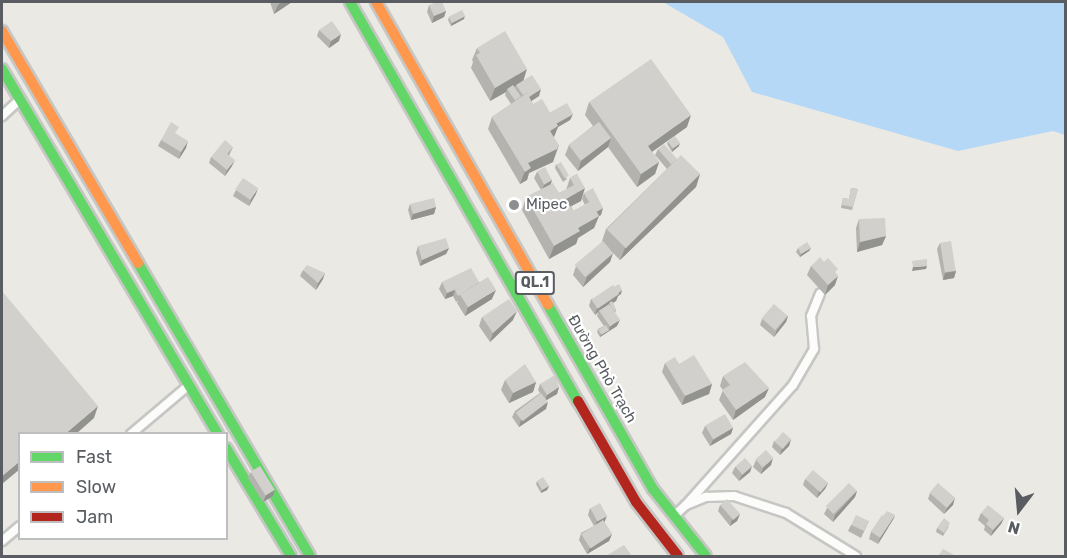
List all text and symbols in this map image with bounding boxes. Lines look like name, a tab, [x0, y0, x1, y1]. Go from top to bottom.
place label: Mipec	[526, 196, 567, 214]
marker: Mipec	[507, 198, 521, 212]
road number: QL.1	[514, 272, 556, 294]
street label: Đường Phò Trạch	[564, 312, 640, 426]
legend	[18, 432, 228, 540]
text: Fast	[76, 446, 112, 468]
text: Slow	[76, 476, 116, 498]
north arrow	[989, 480, 1049, 540]
text: Jam	[76, 506, 113, 528]
text: N	[1006, 517, 1022, 539]

